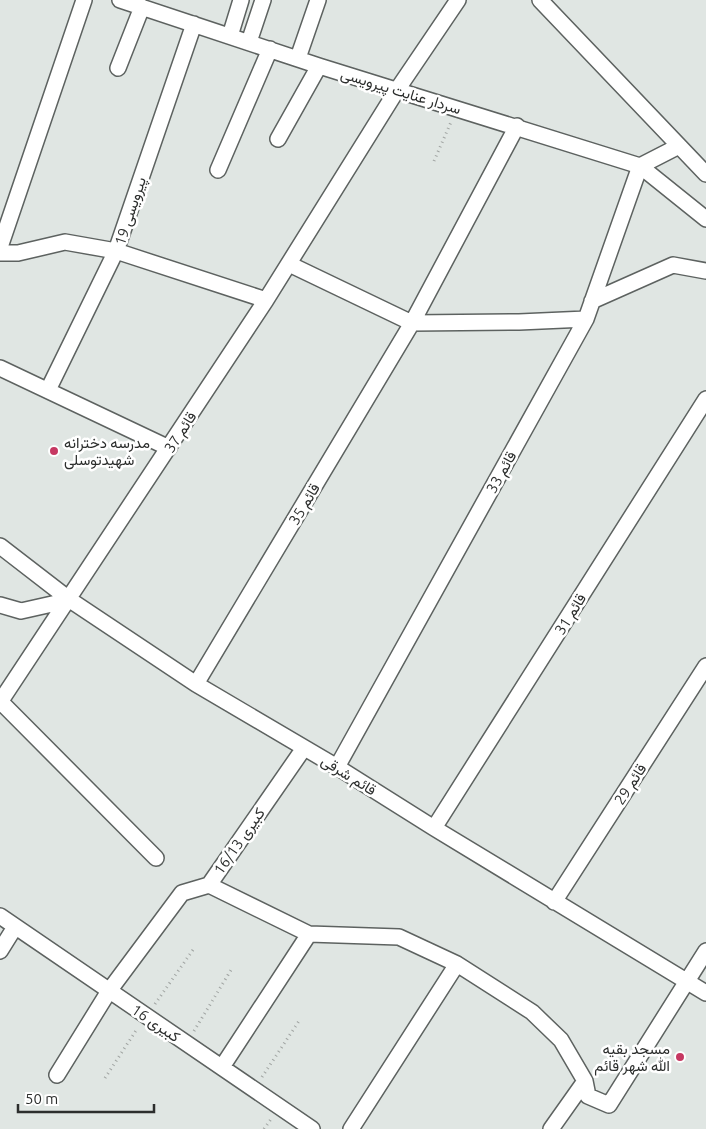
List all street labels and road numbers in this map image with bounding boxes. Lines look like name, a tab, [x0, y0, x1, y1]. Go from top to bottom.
street label: سردار عنایت پیرویسی	[338, 65, 463, 119]
street label: پیرویسی 19	[111, 175, 151, 248]
street label: قائم 37	[161, 408, 201, 457]
street label: قائم 33	[483, 448, 521, 497]
street label: قائم 35	[285, 480, 325, 529]
street label: قائم 31	[551, 590, 591, 639]
street label: قائم شرقی	[317, 751, 380, 800]
street label: قائم 29	[611, 760, 651, 809]
street label: کبیری 16/13	[210, 804, 270, 879]
street label: کبیری 16	[128, 1001, 184, 1047]

